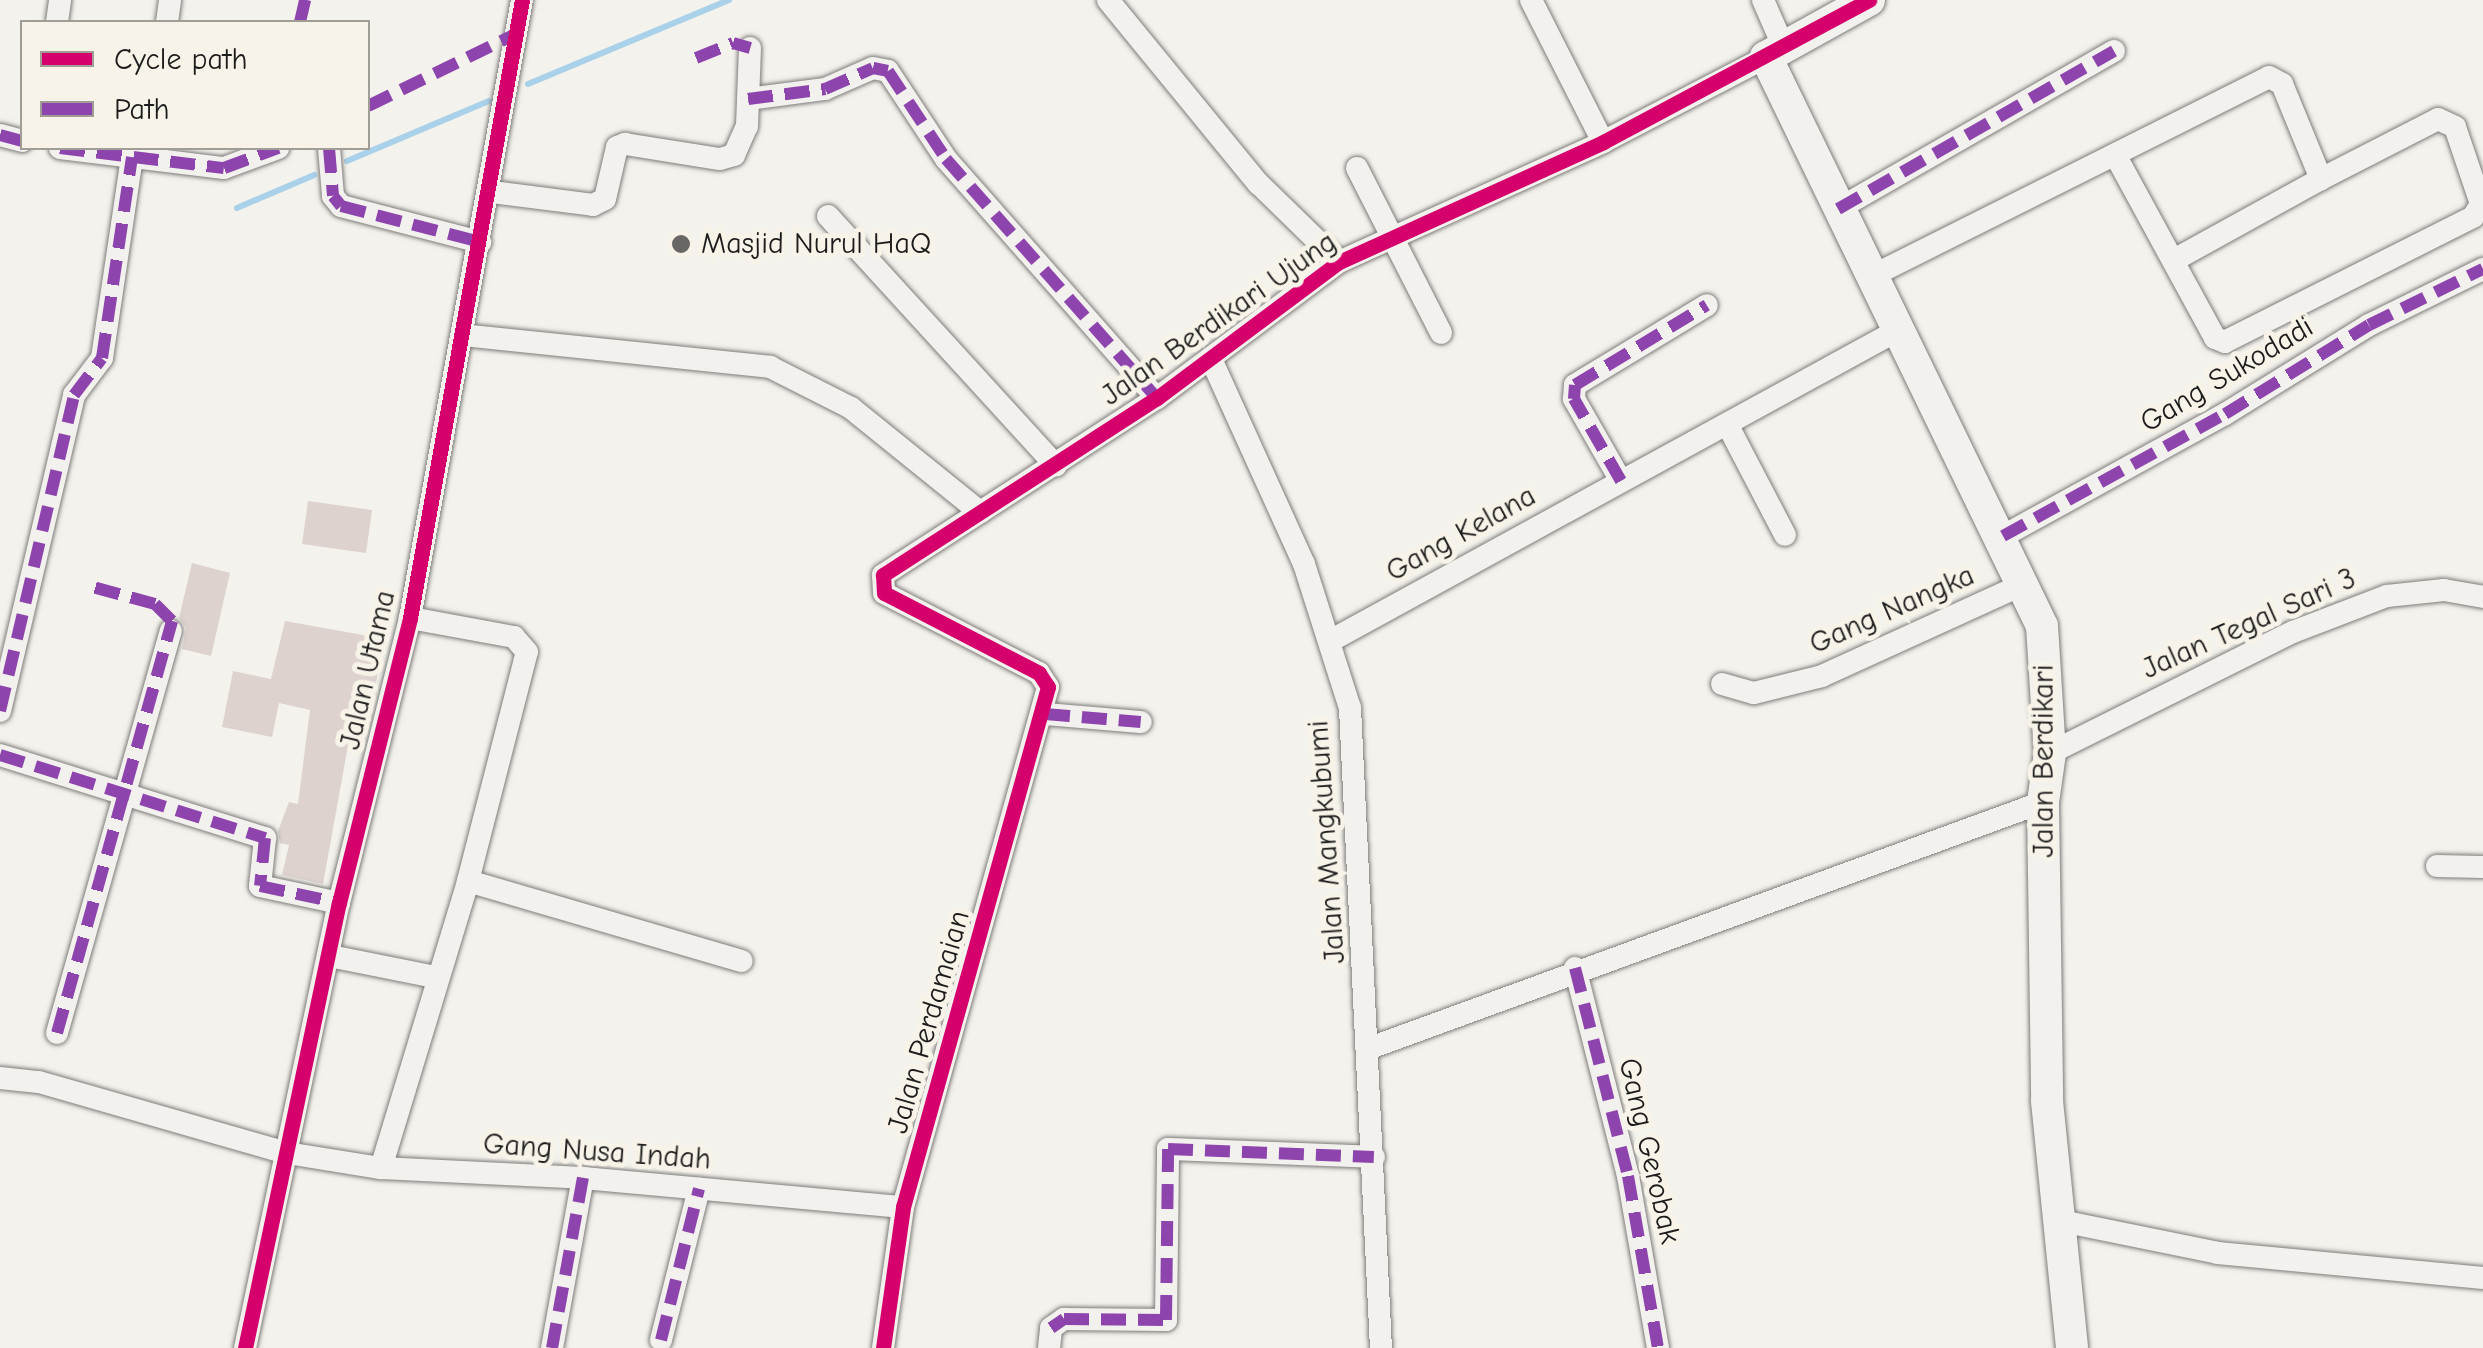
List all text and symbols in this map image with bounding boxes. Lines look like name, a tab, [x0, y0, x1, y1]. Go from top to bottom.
legend	[20, 20, 370, 150]
text: Cycle path	[114, 42, 248, 77]
text: Path	[114, 92, 170, 127]
street label: Jalan Berdikari Ujung	[1094, 224, 1344, 414]
place label: Masjid Nurul HaQ	[701, 226, 931, 262]
marker: Masjid Nurul HaQ	[670, 233, 692, 255]
street label: Gang Sukodadi	[2134, 309, 2320, 441]
street label: Gang Kelana	[1380, 478, 1542, 590]
street label: Gang Nangka	[1804, 558, 1980, 662]
street label: Jalan Tegal Sari 3	[2137, 561, 2361, 687]
street label: Jalan Utama	[332, 587, 404, 753]
street label: Jalan Berdikari	[2026, 664, 2062, 858]
street label: Jalan Mangkubumi	[1301, 719, 1353, 965]
street label: Jalan Perdamaian	[880, 907, 978, 1137]
street label: Gang Gerobak	[1610, 1055, 1688, 1247]
street label: Gang Nusa Indah	[482, 1126, 712, 1178]

